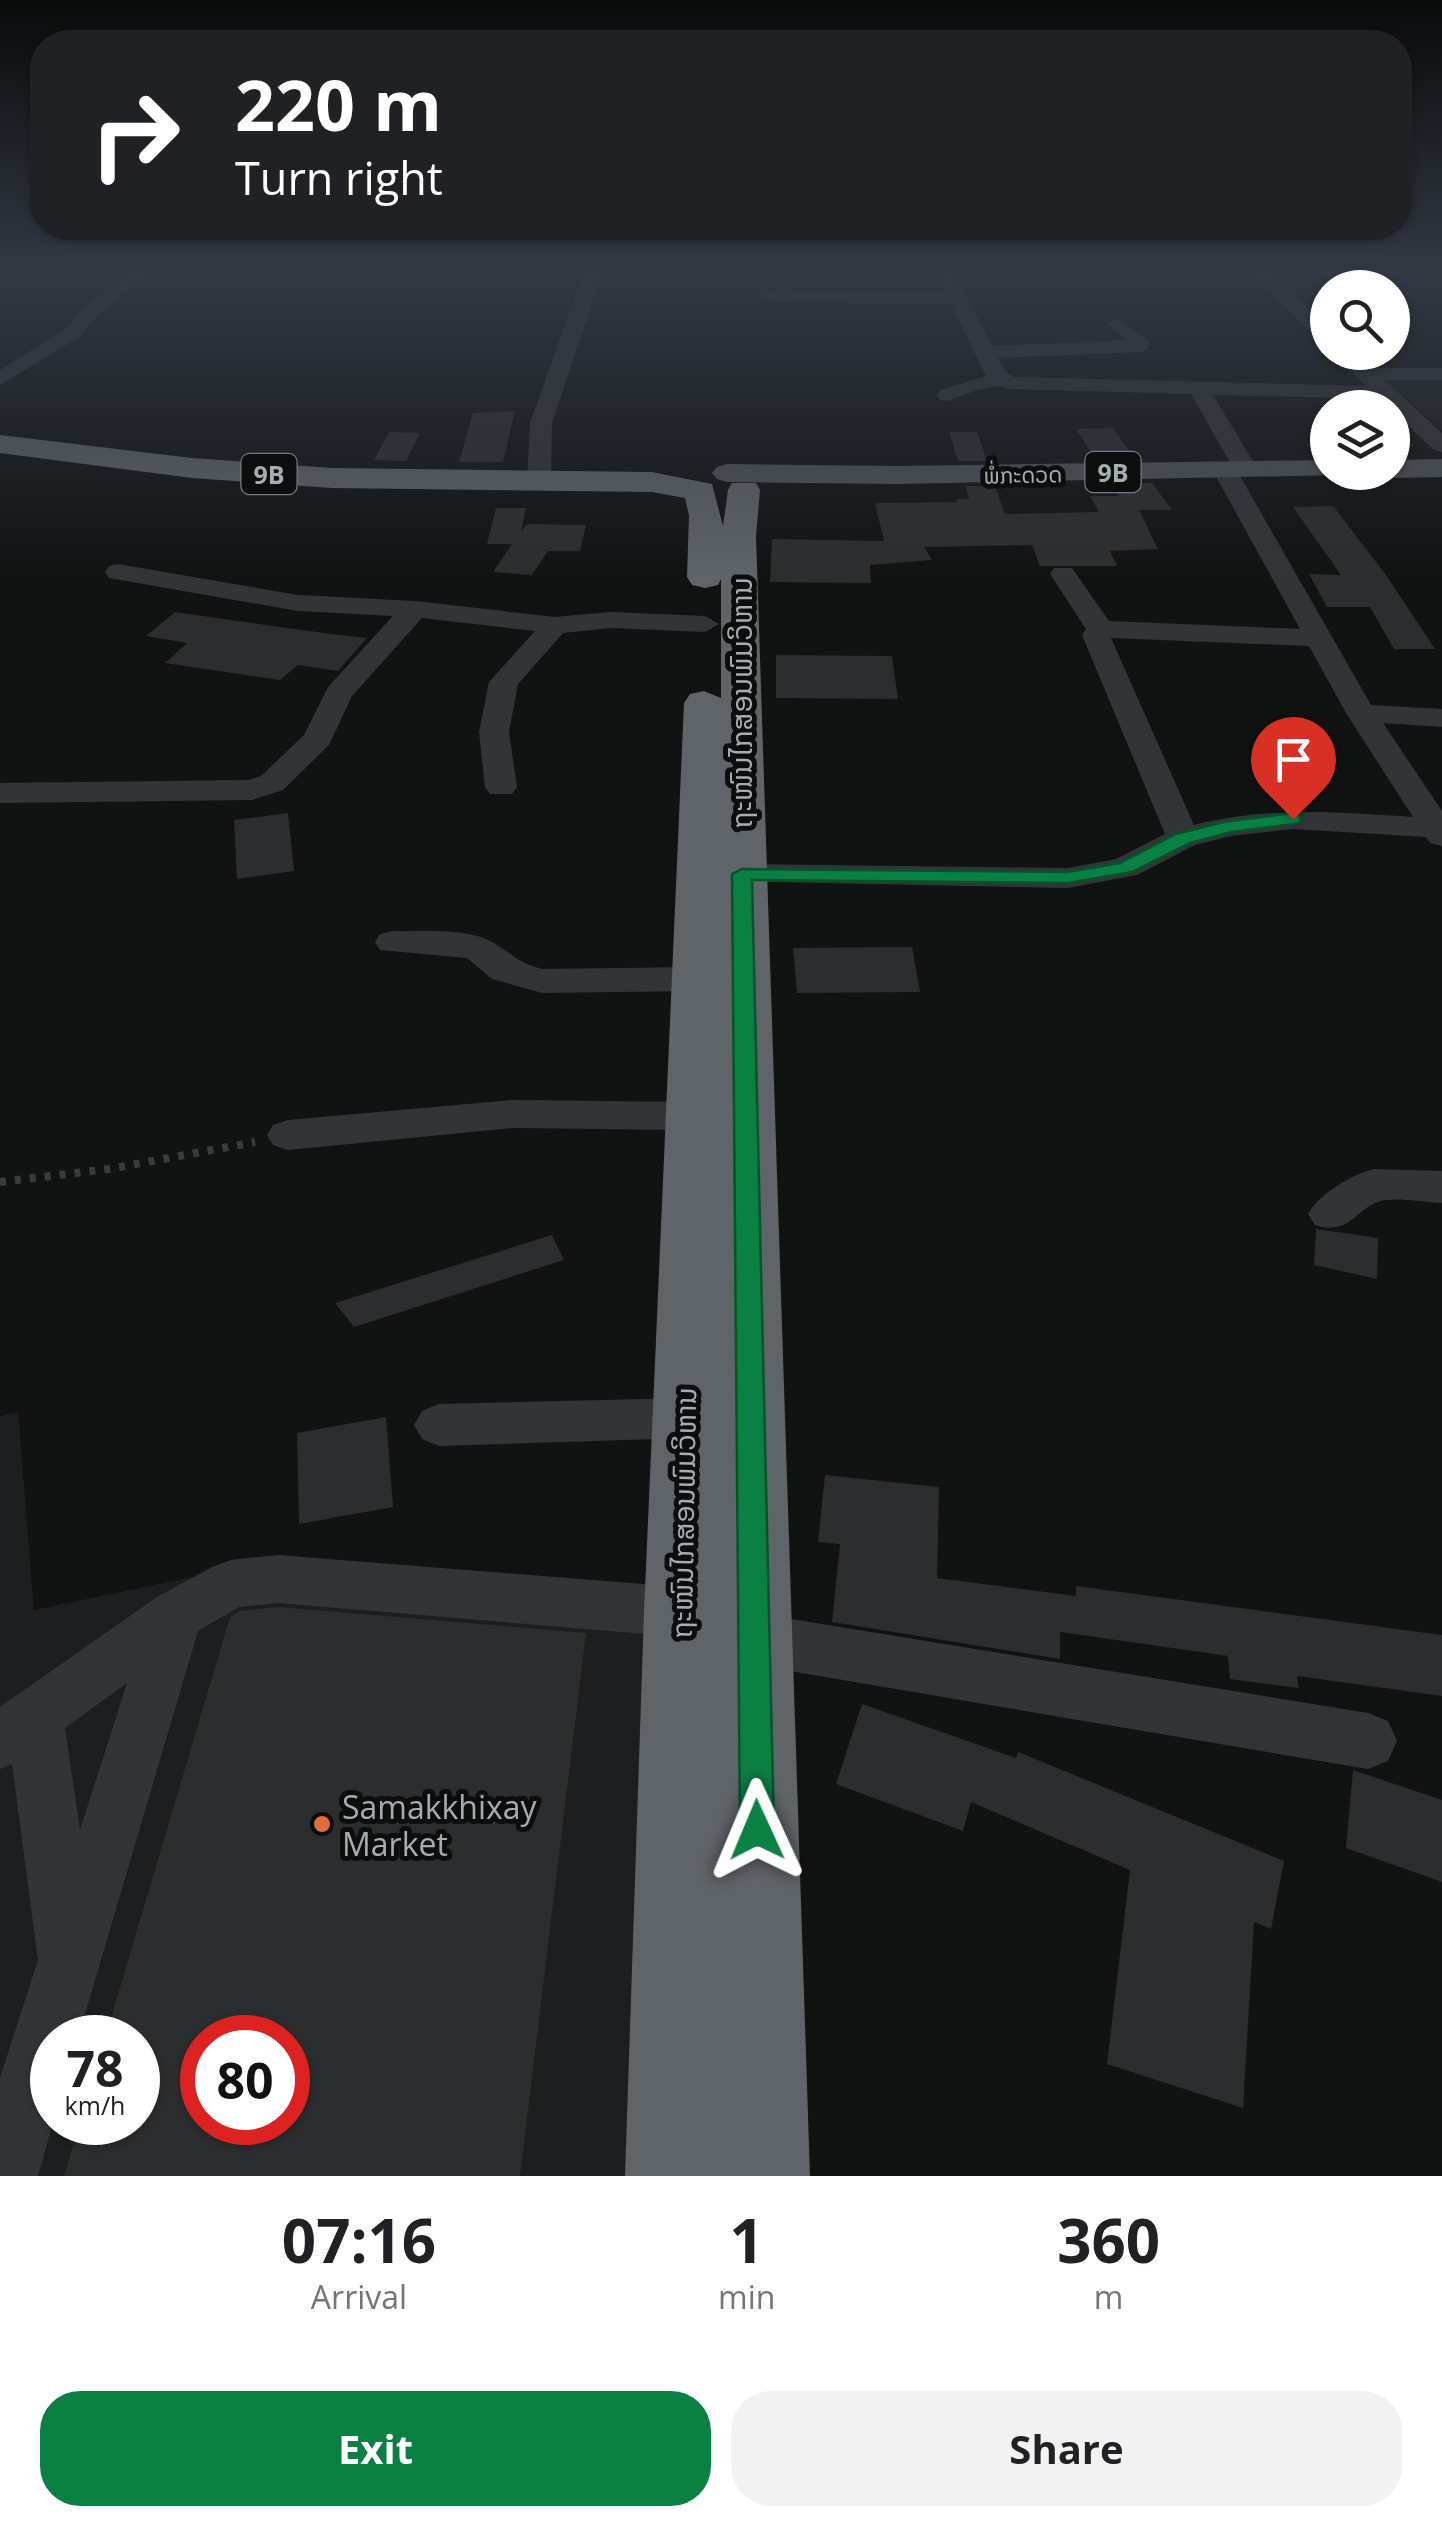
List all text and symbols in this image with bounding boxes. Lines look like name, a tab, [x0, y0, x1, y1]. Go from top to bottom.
text: 220 m	[235, 56, 442, 152]
icon: right	[70, 70, 200, 200]
text: Turn right	[235, 147, 443, 208]
map controls	[1310, 270, 1410, 490]
button: search	[1310, 270, 1410, 370]
button: layers	[1310, 390, 1410, 490]
road number: 9B	[1086, 452, 1140, 492]
road number: 9B	[242, 454, 296, 494]
street label: ພໍ່ກະດວດ	[983, 458, 1063, 490]
street label: ຖະໜົນໄກສອນພົມວິຫານ	[722, 577, 760, 829]
pin	[1251, 717, 1336, 820]
icon: arrive	[1266, 732, 1321, 787]
street label: ຖະໜົນໄກສອນພົມວິຫານ	[662, 1387, 704, 1639]
position arrow	[705, 1778, 809, 1882]
place label: Samakkhixay Market	[342, 1785, 538, 1865]
marker: Samakkhixay Market	[311, 1813, 333, 1835]
speed limit sign: 80	[180, 2015, 310, 2145]
text: 78	[66, 2034, 124, 2102]
text: km/h	[65, 2088, 125, 2122]
text: 07:16	[282, 2199, 436, 2281]
text: 1	[730, 2199, 764, 2281]
text: 360	[1057, 2199, 1160, 2281]
text: Arrival	[311, 2275, 407, 2318]
text: min	[718, 2275, 775, 2318]
text: m	[1094, 2275, 1123, 2318]
button: Exit	[40, 2391, 711, 2506]
button: Share	[731, 2391, 1402, 2506]

